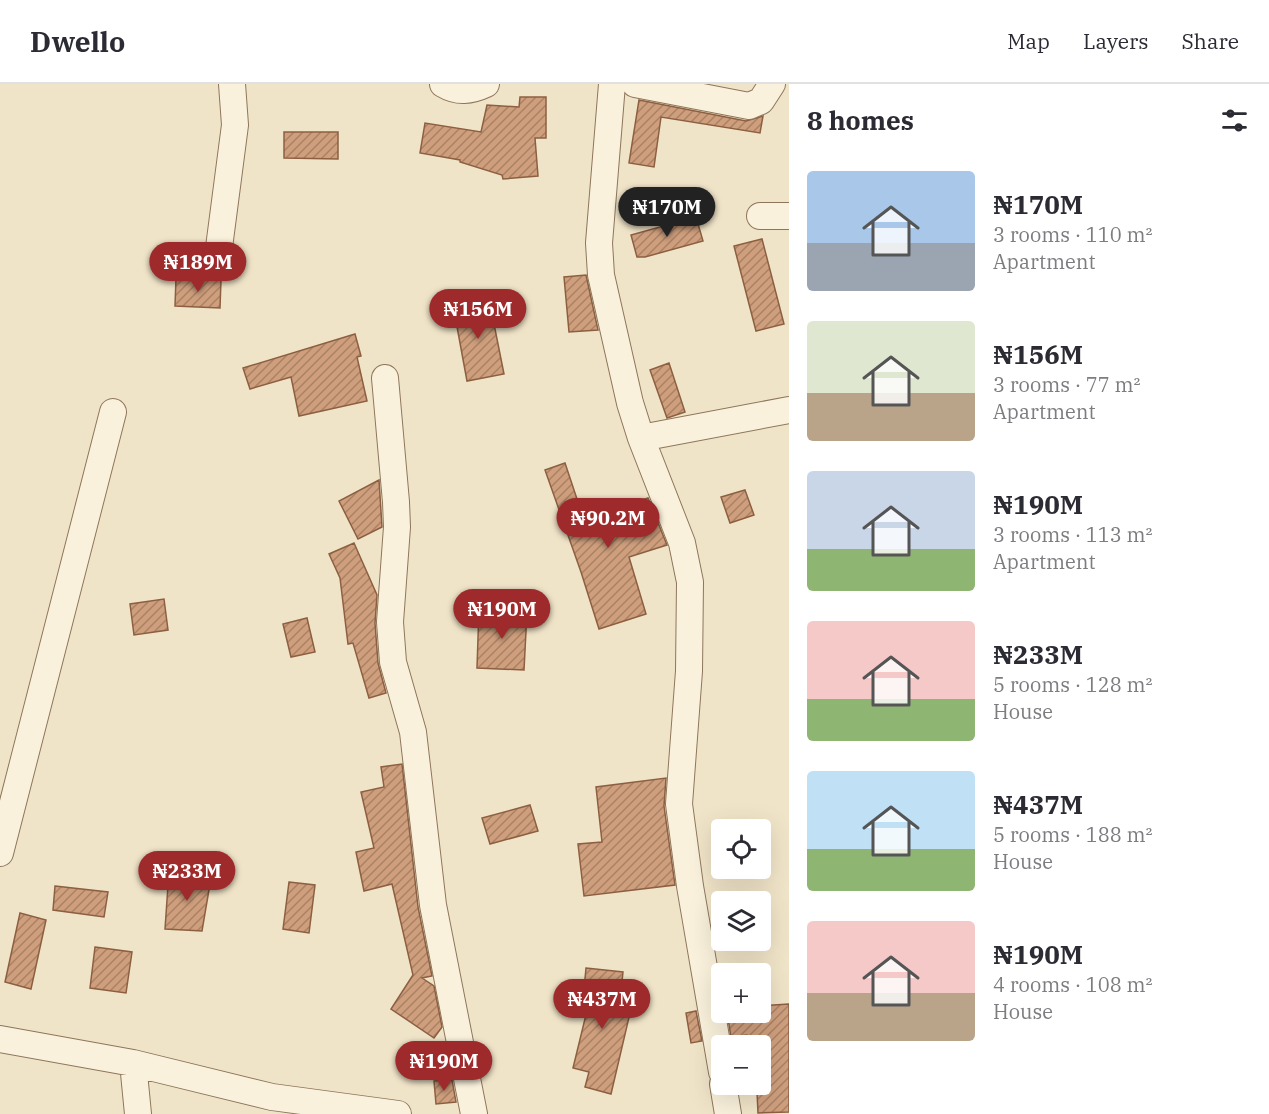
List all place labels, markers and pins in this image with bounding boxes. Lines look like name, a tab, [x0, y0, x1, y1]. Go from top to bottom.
pin: ₦170M	[625, 187, 709, 238]
pin: ₦189M	[156, 242, 240, 293]
pin: ₦156M	[436, 289, 520, 340]
pin: ₦90.2M	[559, 498, 657, 549]
pin: ₦190M	[460, 589, 544, 640]
pin: ₦233M	[145, 851, 229, 902]
pin: ₦437M	[560, 979, 644, 1030]
pin: ₦190M	[402, 1041, 486, 1092]

